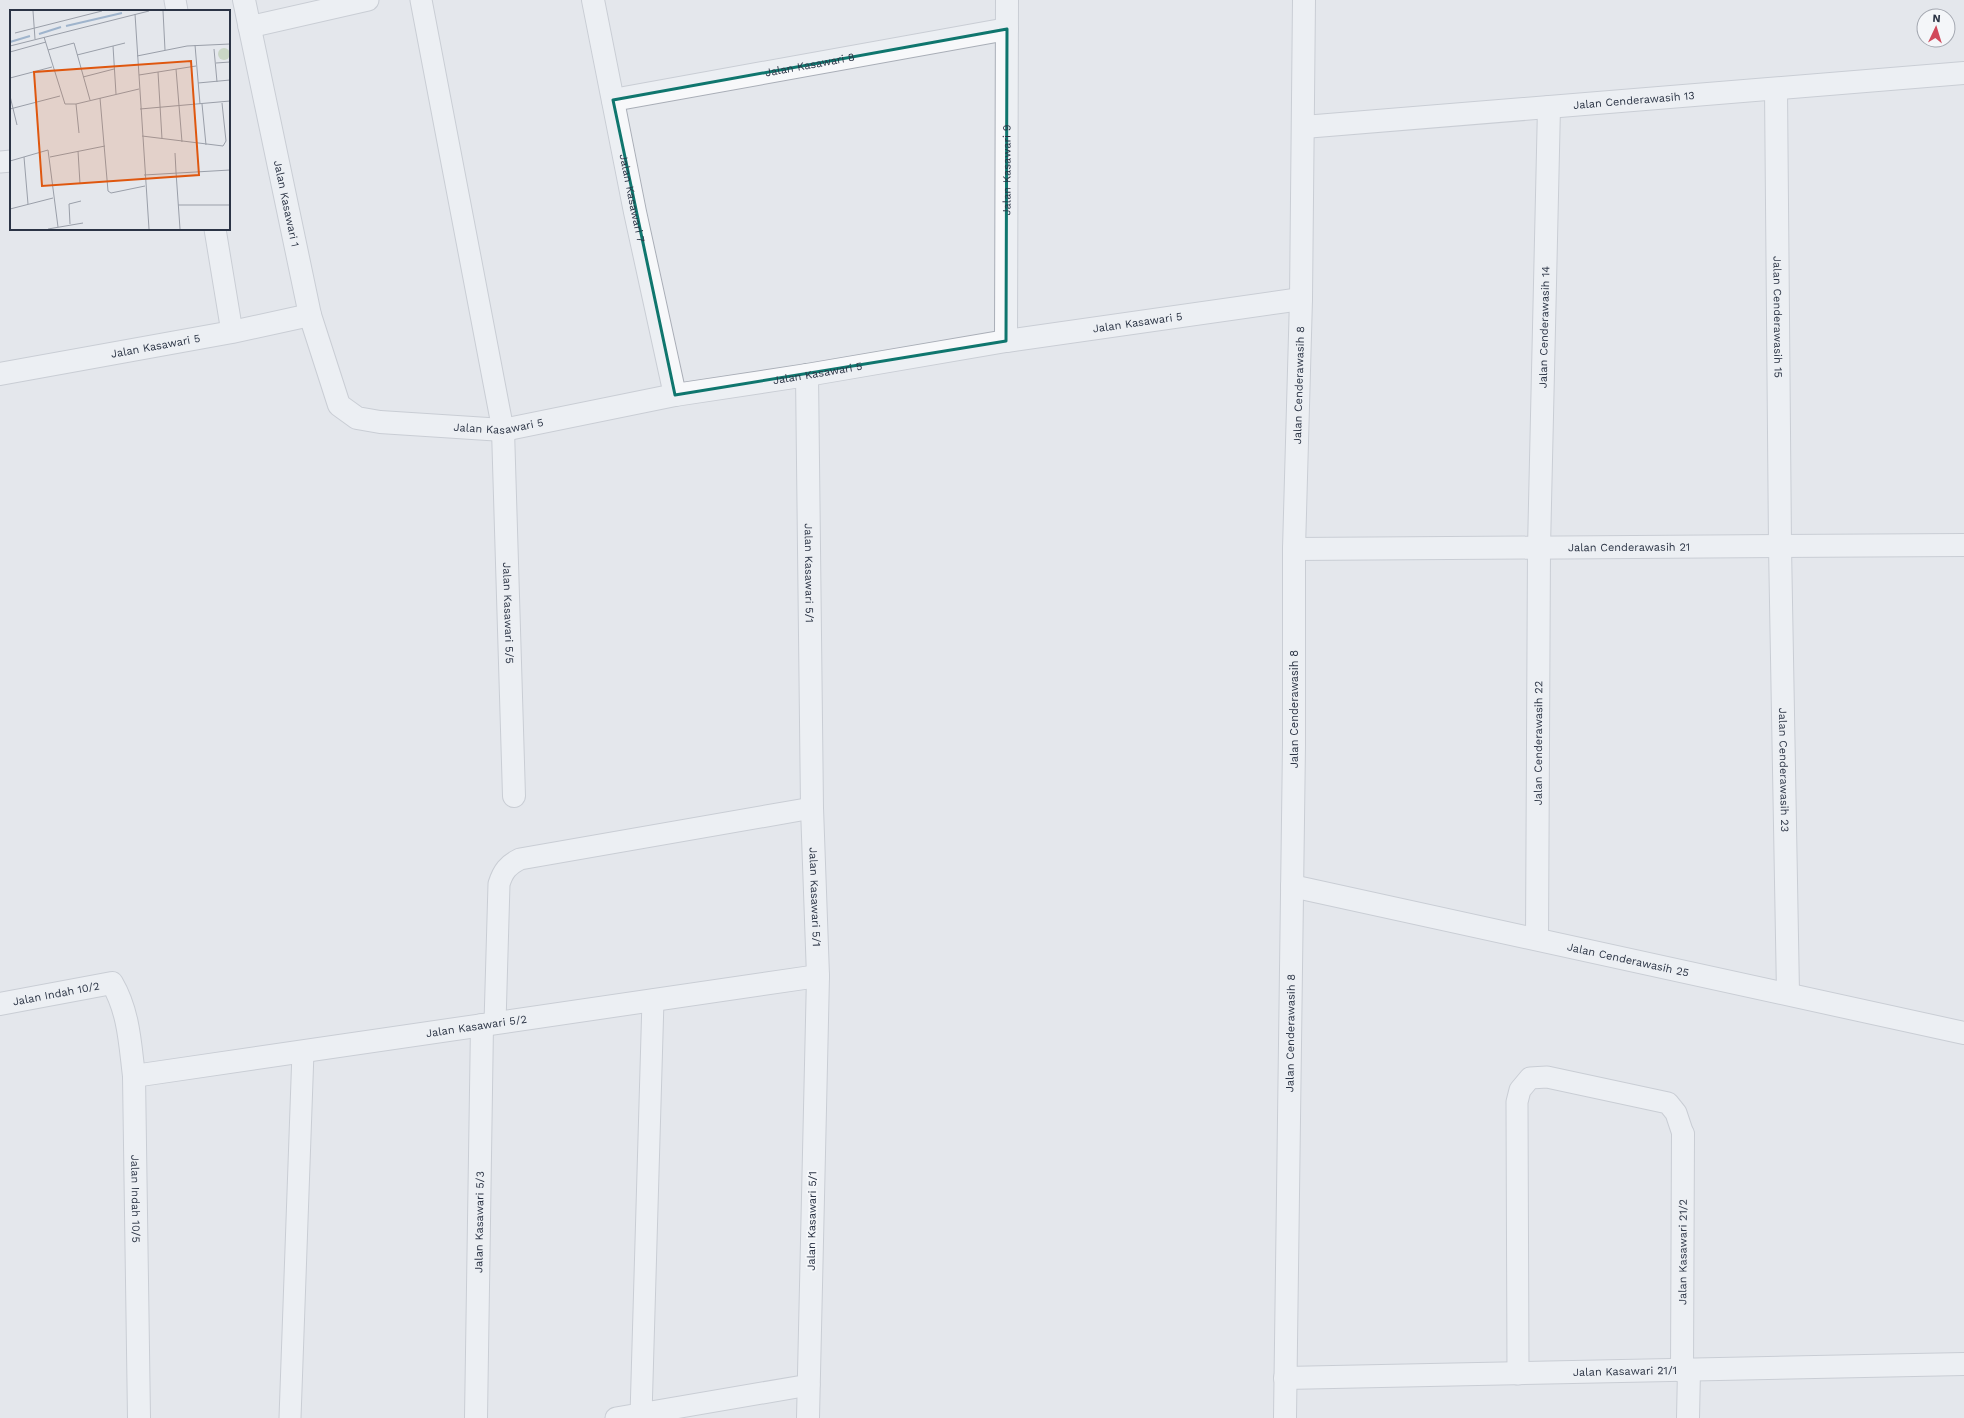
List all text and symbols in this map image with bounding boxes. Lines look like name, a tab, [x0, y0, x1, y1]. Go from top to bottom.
north arrow	[1916, 8, 1956, 48]
inset map	[10, 10, 230, 230]
text: N	[1932, 12, 1941, 25]
street label: Jalan Kasawari 8	[764, 50, 856, 79]
street label: Jalan Cenderawasih 13	[1573, 89, 1695, 111]
street label: Jalan Kasawari 9	[1000, 124, 1013, 216]
street label: Jalan Kasawari 7	[617, 153, 648, 244]
street label: Jalan Kasawari 1	[271, 159, 302, 248]
street label: Jalan Cenderawasih 15	[1771, 256, 1785, 378]
street label: Jalan Cenderawasih 14	[1536, 266, 1552, 388]
street label: Jalan Kasawari 5	[1092, 309, 1183, 335]
street label: Jalan Cenderawasih 8	[1290, 326, 1307, 444]
street label: Jalan Kasawari 5	[110, 331, 201, 360]
street label: Jalan Kasawari 5	[772, 359, 863, 387]
street label: Jalan Kasawari 5	[453, 415, 545, 437]
street label: Jalan Kasawari 5/1	[802, 523, 816, 623]
street label: Jalan Cenderawasih 21	[1568, 540, 1690, 554]
street label: Jalan Kasawari 5/5	[500, 562, 517, 664]
street label: Jalan Cenderawasih 8	[1287, 650, 1301, 768]
street label: Jalan Cenderawasih 22	[1531, 681, 1545, 805]
street label: Jalan Cenderawasih 23	[1776, 708, 1792, 832]
street label: Jalan Kasawari 5/1	[807, 847, 823, 947]
street label: Jalan Cenderawasih 25	[1566, 940, 1690, 979]
street label: Jalan Cenderawasih 8	[1283, 974, 1297, 1092]
street label: Jalan Indah 10/2	[11, 979, 101, 1008]
street label: Jalan Kasawari 5/2	[425, 1012, 528, 1040]
street label: Jalan Indah 10/5	[129, 1155, 143, 1243]
street label: Jalan Kasawari 5/3	[472, 1171, 486, 1273]
street label: Jalan Kasawari 5/1	[805, 1171, 819, 1271]
street label: Jalan Kasawari 21/2	[1676, 1199, 1689, 1305]
street label: Jalan Kasawari 21/1	[1573, 1363, 1677, 1379]

